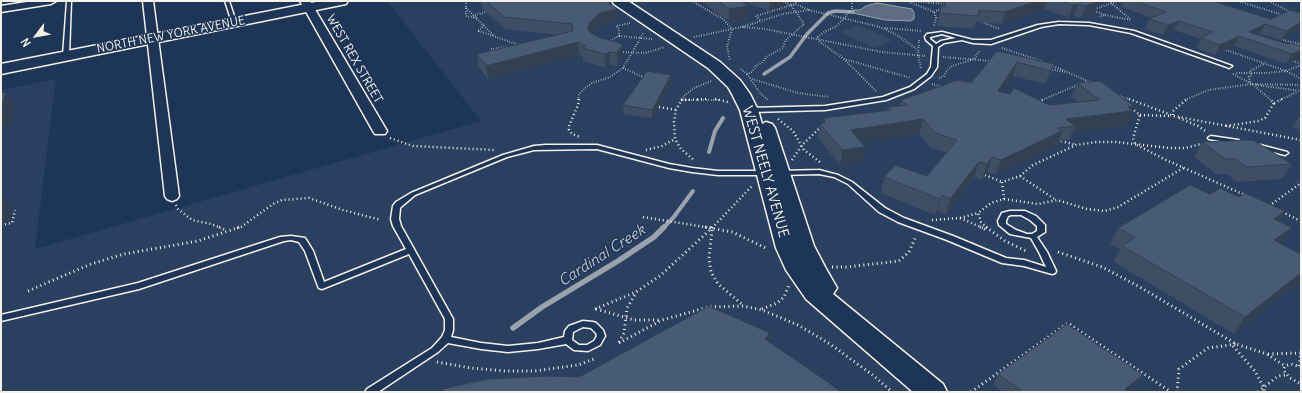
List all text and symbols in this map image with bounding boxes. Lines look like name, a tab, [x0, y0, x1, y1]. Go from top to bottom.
street label: WEST REX STREET	[323, 12, 385, 106]
street label: NORTH NEW YORK AVENUE	[96, 14, 246, 56]
north arrow	[16, 16, 56, 56]
text: N	[18, 35, 34, 49]
street label: WEST NEELY AVENUE	[738, 104, 792, 240]
water label: Cardinal Creek	[555, 221, 649, 291]

